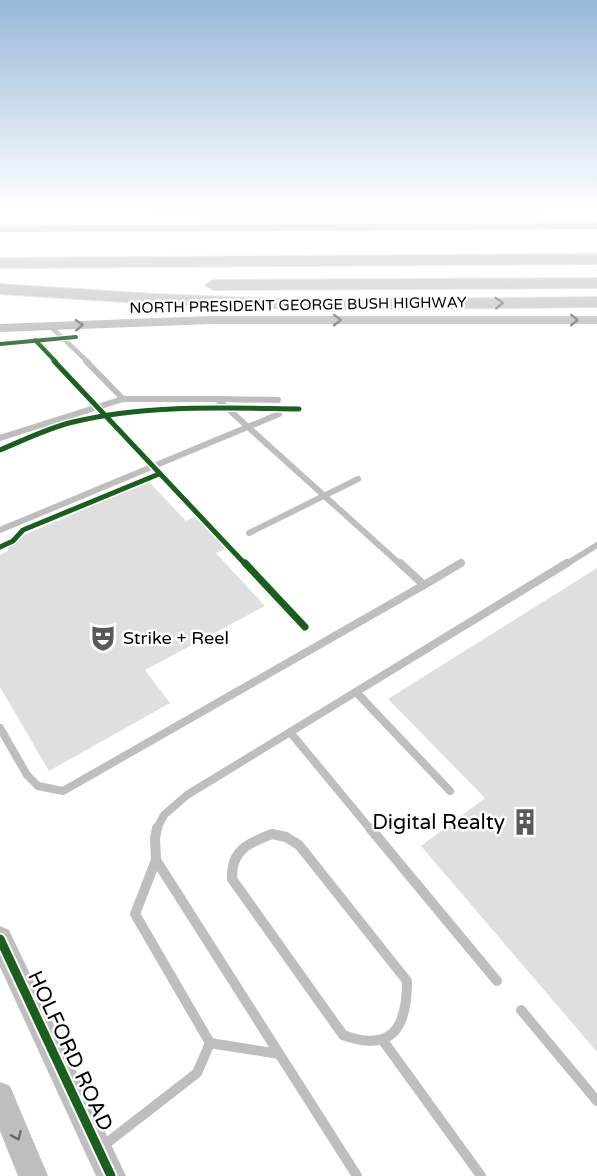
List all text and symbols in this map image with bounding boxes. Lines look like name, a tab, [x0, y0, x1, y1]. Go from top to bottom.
street label: NORTH PRESIDENT GEORGE BUSH HIGHWAY	[129, 293, 467, 317]
one-way arrow	[494, 297, 503, 310]
one-way arrow	[333, 314, 342, 326]
one-way arrow	[570, 314, 579, 326]
one-way arrow	[75, 318, 84, 331]
theatre icon: Strike + Reel	[88, 623, 118, 653]
place label: Strike + Reel	[123, 627, 229, 649]
building icon: Digital Realty	[510, 807, 540, 837]
place label: Digital Realty	[372, 810, 505, 835]
street label: HOLFORD ROAD	[22, 967, 118, 1135]
one-way arrow	[10, 1130, 22, 1141]

